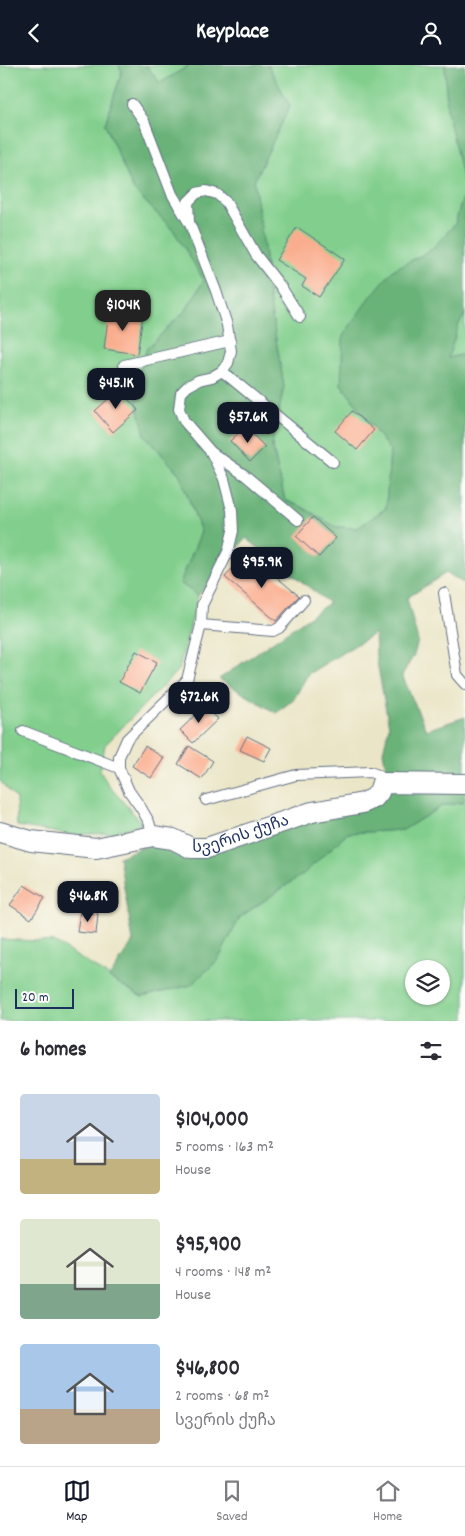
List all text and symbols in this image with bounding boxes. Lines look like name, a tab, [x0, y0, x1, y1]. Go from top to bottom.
text: Keyplace	[196, 17, 269, 48]
icon: back	[20, 19, 48, 47]
icon: person	[417, 19, 445, 47]
pin: $104K	[88, 289, 158, 332]
text: $104K	[106, 294, 140, 317]
pin: $45.1K	[75, 367, 157, 410]
text: $45.1K	[98, 372, 134, 395]
pin: $57.6K	[207, 401, 289, 444]
text: $57.6K	[228, 406, 268, 429]
pin: $95.9K	[221, 547, 303, 589]
text: $95.9K	[242, 551, 282, 574]
pin: $72.6K	[158, 681, 240, 724]
text: $72.6K	[179, 686, 219, 709]
street label: სვერის ქუჩა	[192, 809, 292, 860]
pin: $46.8K	[47, 881, 129, 923]
text: $46.8K	[68, 885, 108, 908]
map controls	[405, 960, 450, 1005]
button: layers	[405, 960, 450, 1005]
scale bar	[15, 986, 74, 1009]
text: 20 m	[22, 988, 49, 1008]
text: 6 homes	[20, 1036, 87, 1066]
icon: filters	[417, 1037, 445, 1065]
text: $104,000	[175, 1106, 249, 1136]
icon: home	[60, 1114, 120, 1174]
text: 5 rooms · 163 m²	[175, 1136, 274, 1159]
text: House	[175, 1159, 211, 1182]
text: $95,900	[175, 1231, 242, 1261]
icon: home	[60, 1239, 120, 1299]
text: 4 rooms · 148 m²	[175, 1261, 271, 1284]
text: House	[175, 1284, 211, 1307]
text: $46,800	[175, 1355, 240, 1385]
icon: home	[60, 1364, 120, 1424]
text: 2 rooms · 68 m²	[175, 1385, 269, 1408]
text: სვერის ქუჩა	[175, 1410, 276, 1433]
tab: Map	[63, 1477, 91, 1527]
tab: Saved	[216, 1477, 248, 1527]
tab: Home	[373, 1477, 402, 1527]

